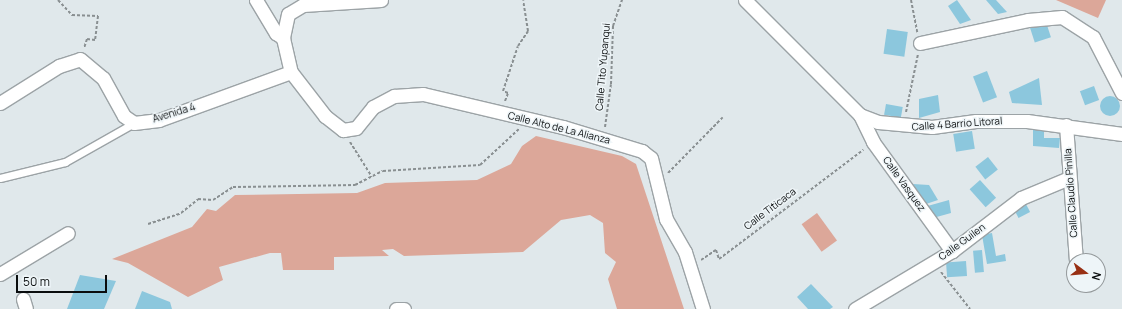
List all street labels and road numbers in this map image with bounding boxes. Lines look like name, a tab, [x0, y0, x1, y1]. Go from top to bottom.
street label: Calle Tito Yupanqui	[593, 23, 613, 111]
street label: Avenida 4	[151, 101, 197, 125]
street label: Calle Alto de La Alianza	[507, 109, 611, 147]
street label: Calle 4 Barrio Litoral	[911, 115, 1003, 133]
street label: Calle Claudio Pinilla	[1062, 148, 1080, 238]
street label: Calle Vasquez	[880, 154, 928, 214]
street label: Calle Titicaca	[742, 186, 798, 232]
street label: Calle Guilen	[936, 221, 988, 263]

